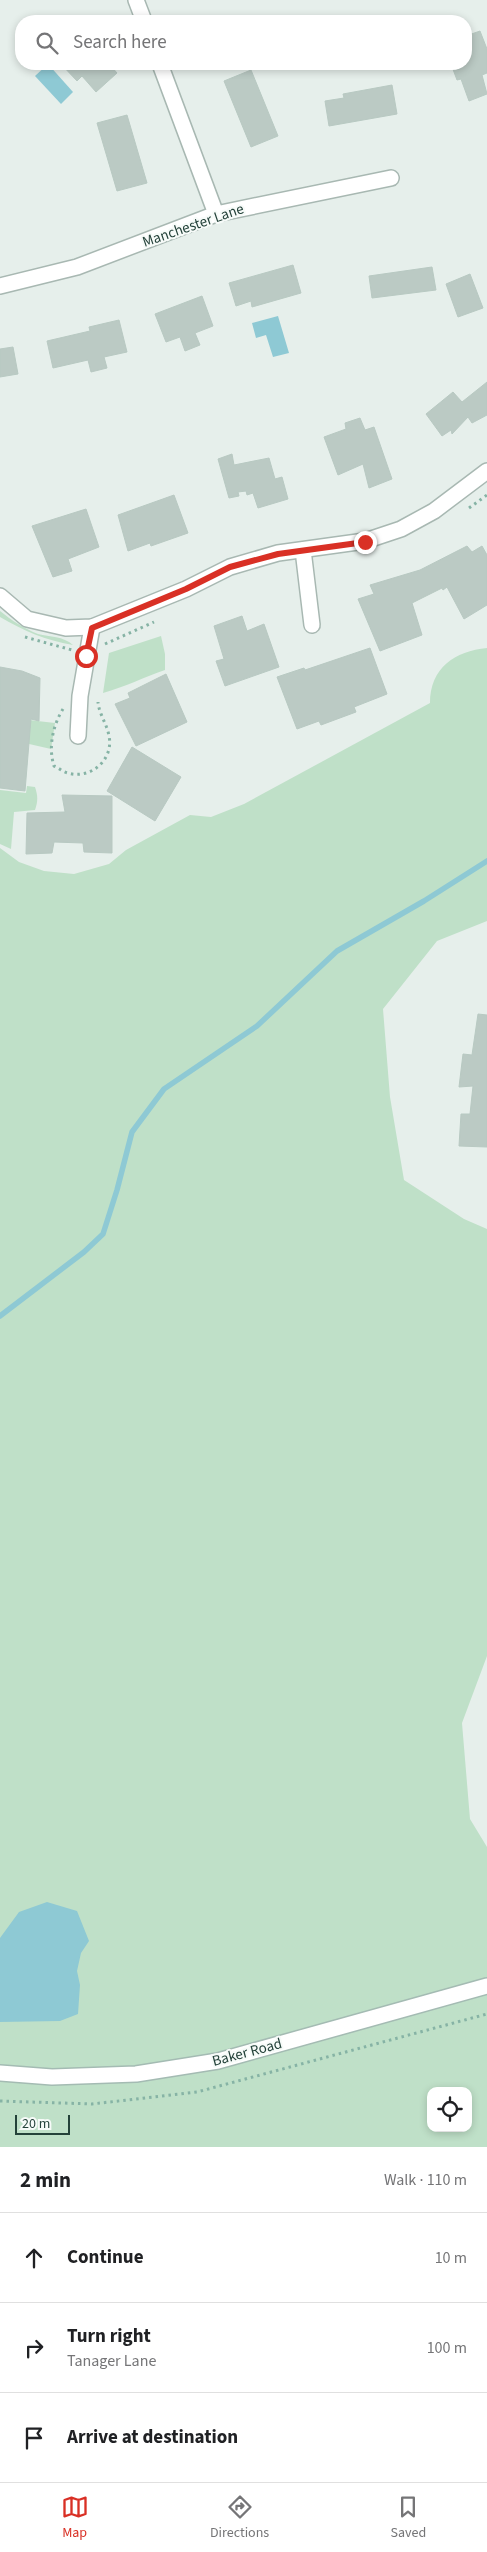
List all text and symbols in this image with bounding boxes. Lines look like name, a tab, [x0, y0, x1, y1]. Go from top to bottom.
search box	[15, 15, 472, 70]
icon: search	[33, 29, 61, 57]
text: Search here	[73, 29, 167, 56]
street label: Manchester Lane	[140, 198, 247, 253]
route end	[354, 531, 377, 554]
route start	[75, 645, 98, 668]
street label: Baker Road	[210, 2033, 284, 2072]
map controls	[427, 2087, 472, 2132]
button: locate	[427, 2087, 472, 2132]
scale bar	[15, 2112, 70, 2135]
text: 20 m	[22, 2114, 50, 2134]
text: 2 min	[20, 2165, 71, 2195]
text: Walk · 110 m	[384, 2169, 467, 2191]
icon: ahead	[20, 2244, 48, 2272]
text: Continue	[67, 2244, 144, 2271]
text: 10 m	[435, 2247, 467, 2269]
text: Turn right	[67, 2323, 151, 2350]
icon: right	[20, 2334, 48, 2362]
text: 100 m	[427, 2337, 467, 2359]
text: Tanager Lane	[67, 2350, 156, 2372]
icon: arrive	[20, 2424, 48, 2452]
text: Arrive at destination	[67, 2424, 238, 2451]
tab: Map	[61, 2493, 89, 2543]
tab: Directions	[210, 2493, 269, 2543]
tab: Saved	[391, 2493, 426, 2543]

